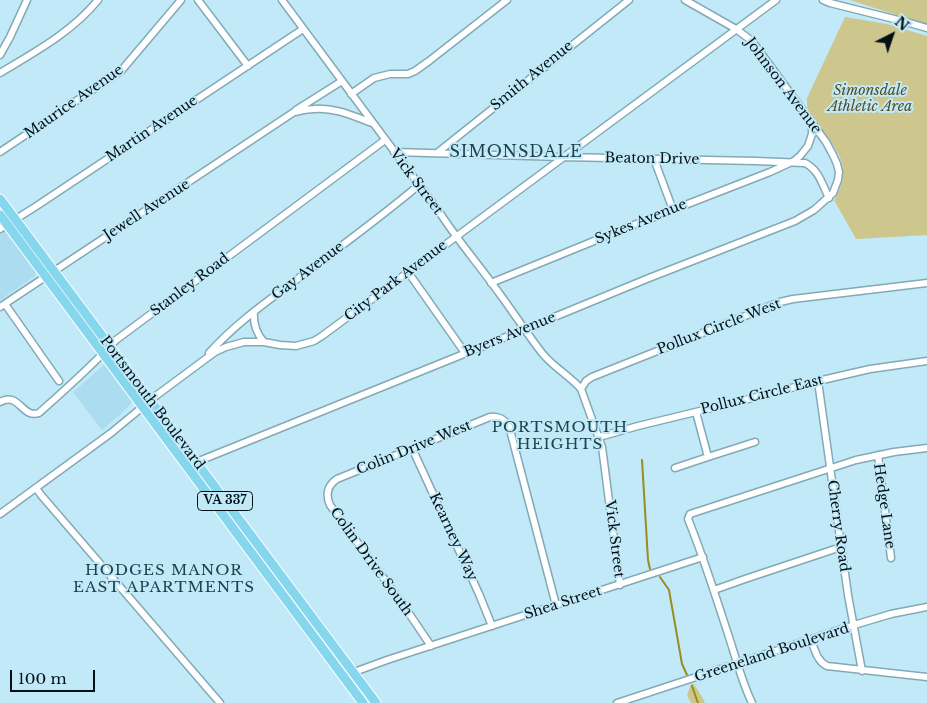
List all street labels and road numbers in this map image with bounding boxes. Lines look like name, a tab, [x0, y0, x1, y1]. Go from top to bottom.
street label: Johnson Avenue	[741, 35, 825, 137]
street label: Smith Avenue	[487, 38, 577, 114]
street label: Maurice Avenue	[21, 62, 127, 142]
street label: Martin Avenue	[103, 92, 201, 166]
street label: Vick Street	[386, 146, 446, 218]
street label: Beaton Drive	[605, 150, 699, 168]
street label: Jewell Avenue	[101, 176, 193, 244]
street label: Sykes Avenue	[593, 196, 689, 248]
street label: City Park Avenue	[341, 237, 451, 325]
street label: Gay Avenue	[269, 238, 347, 304]
street label: Stanley Road	[147, 250, 233, 320]
street label: Pollux Circle West	[655, 296, 783, 358]
street label: Byers Avenue	[462, 309, 558, 361]
street label: Portsmouth Boulevard	[96, 333, 208, 473]
street label: Pollux Circle East	[699, 372, 825, 418]
street label: Colin Drive West	[354, 417, 474, 479]
street label: Hedge Lane	[870, 462, 898, 550]
street label: Cherry Road	[823, 479, 853, 573]
street label: Kearney Way	[425, 490, 481, 584]
road number: VA 337	[198, 492, 252, 511]
street label: Vick Street	[601, 499, 627, 579]
street label: Colin Drive South	[326, 505, 416, 619]
street label: Shea Street	[522, 583, 604, 623]
street label: Greeneland Boulevard	[693, 620, 851, 686]

